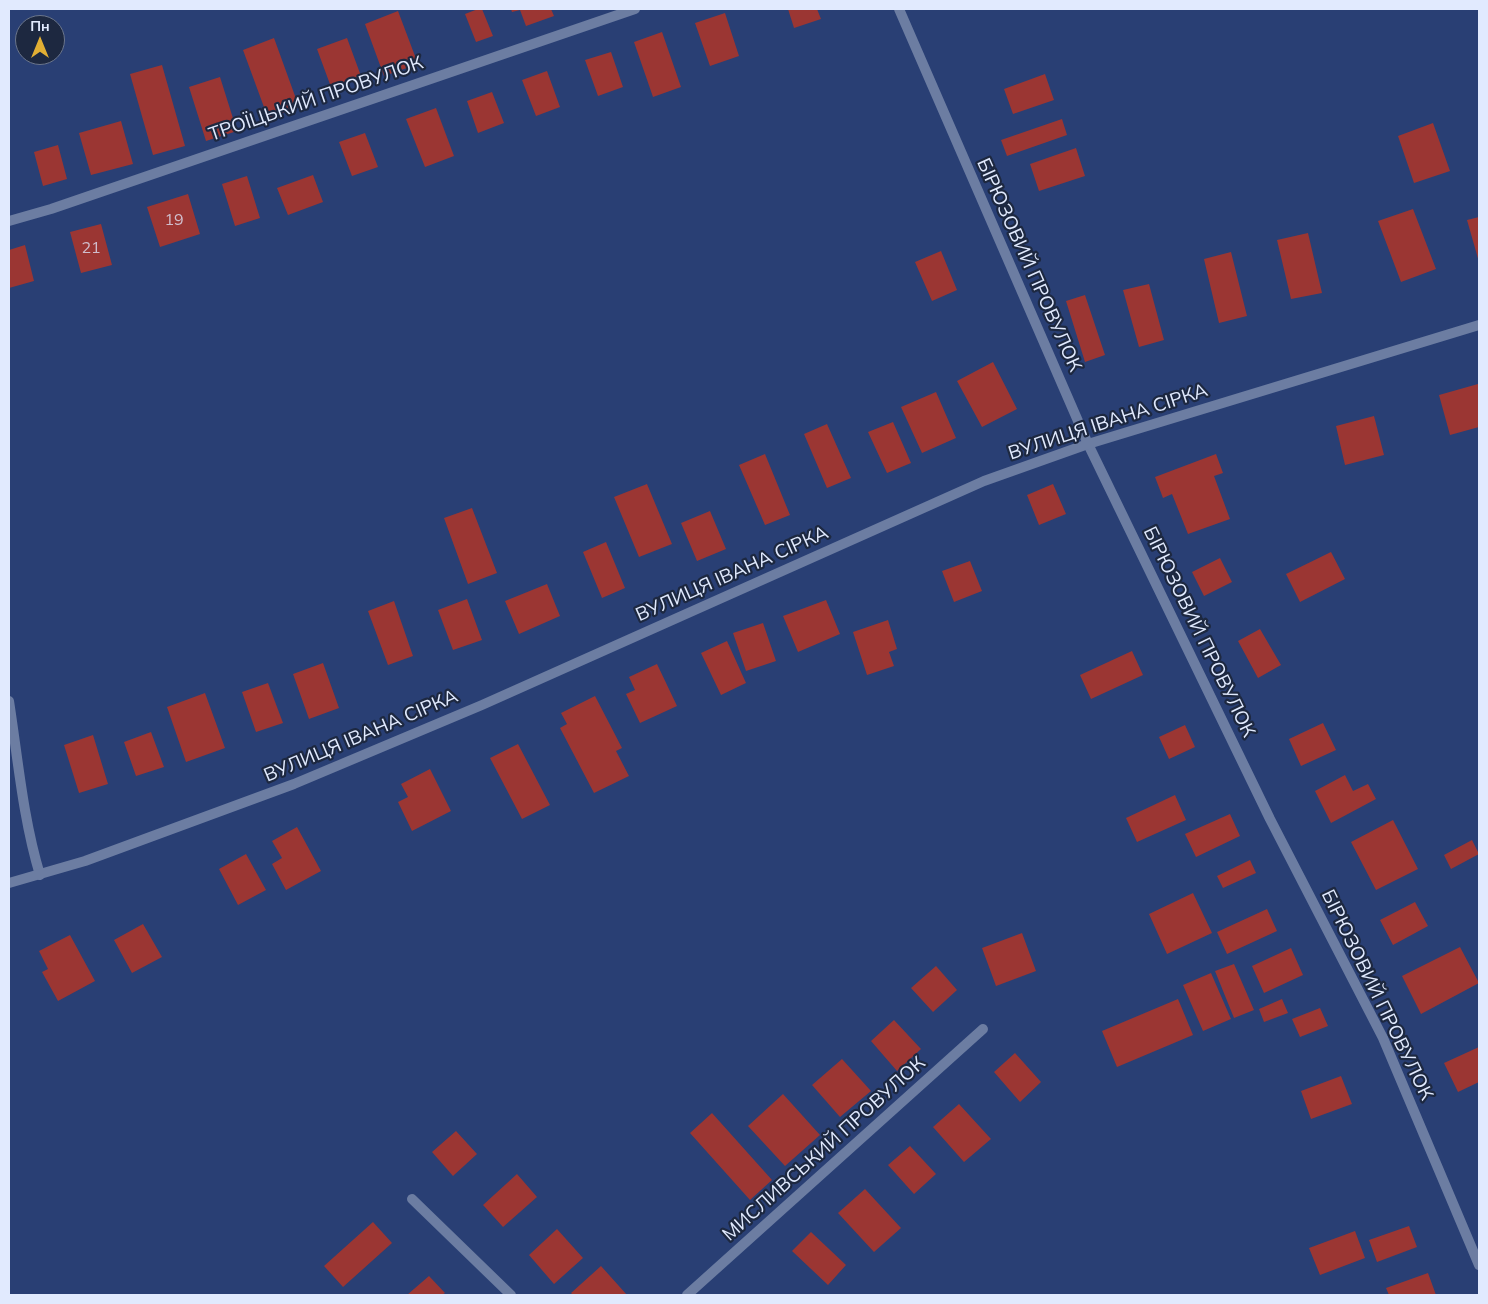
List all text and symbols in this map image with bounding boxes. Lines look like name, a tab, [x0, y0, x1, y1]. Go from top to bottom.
north arrow	[15, 15, 65, 65]
text: Пн	[30, 17, 50, 35]
street label: ТРОЇЦЬКИЙ ПРОВУЛОК	[206, 52, 426, 146]
street label: БІРЮЗОВИЙ ПРОВУЛОК	[972, 155, 1086, 375]
house number: 19	[164, 210, 184, 230]
house number: 21	[81, 238, 101, 258]
street label: ВУЛИЦЯ ІВАНА СІРКА	[1005, 379, 1211, 465]
street label: ВУЛИЦЯ ІВАНА СІРКА	[632, 521, 832, 627]
street label: БІРЮЗОВИЙ ПРОВУЛОК	[1138, 523, 1260, 741]
street label: ВУЛИЦЯ ІВАНА СІРКА	[261, 685, 461, 787]
street label: БІРЮЗОВИЙ ПРОВУЛОК	[1316, 886, 1438, 1104]
street label: МИСЛИВСЬКИЙ ПРОВУЛОК	[718, 1052, 930, 1246]

